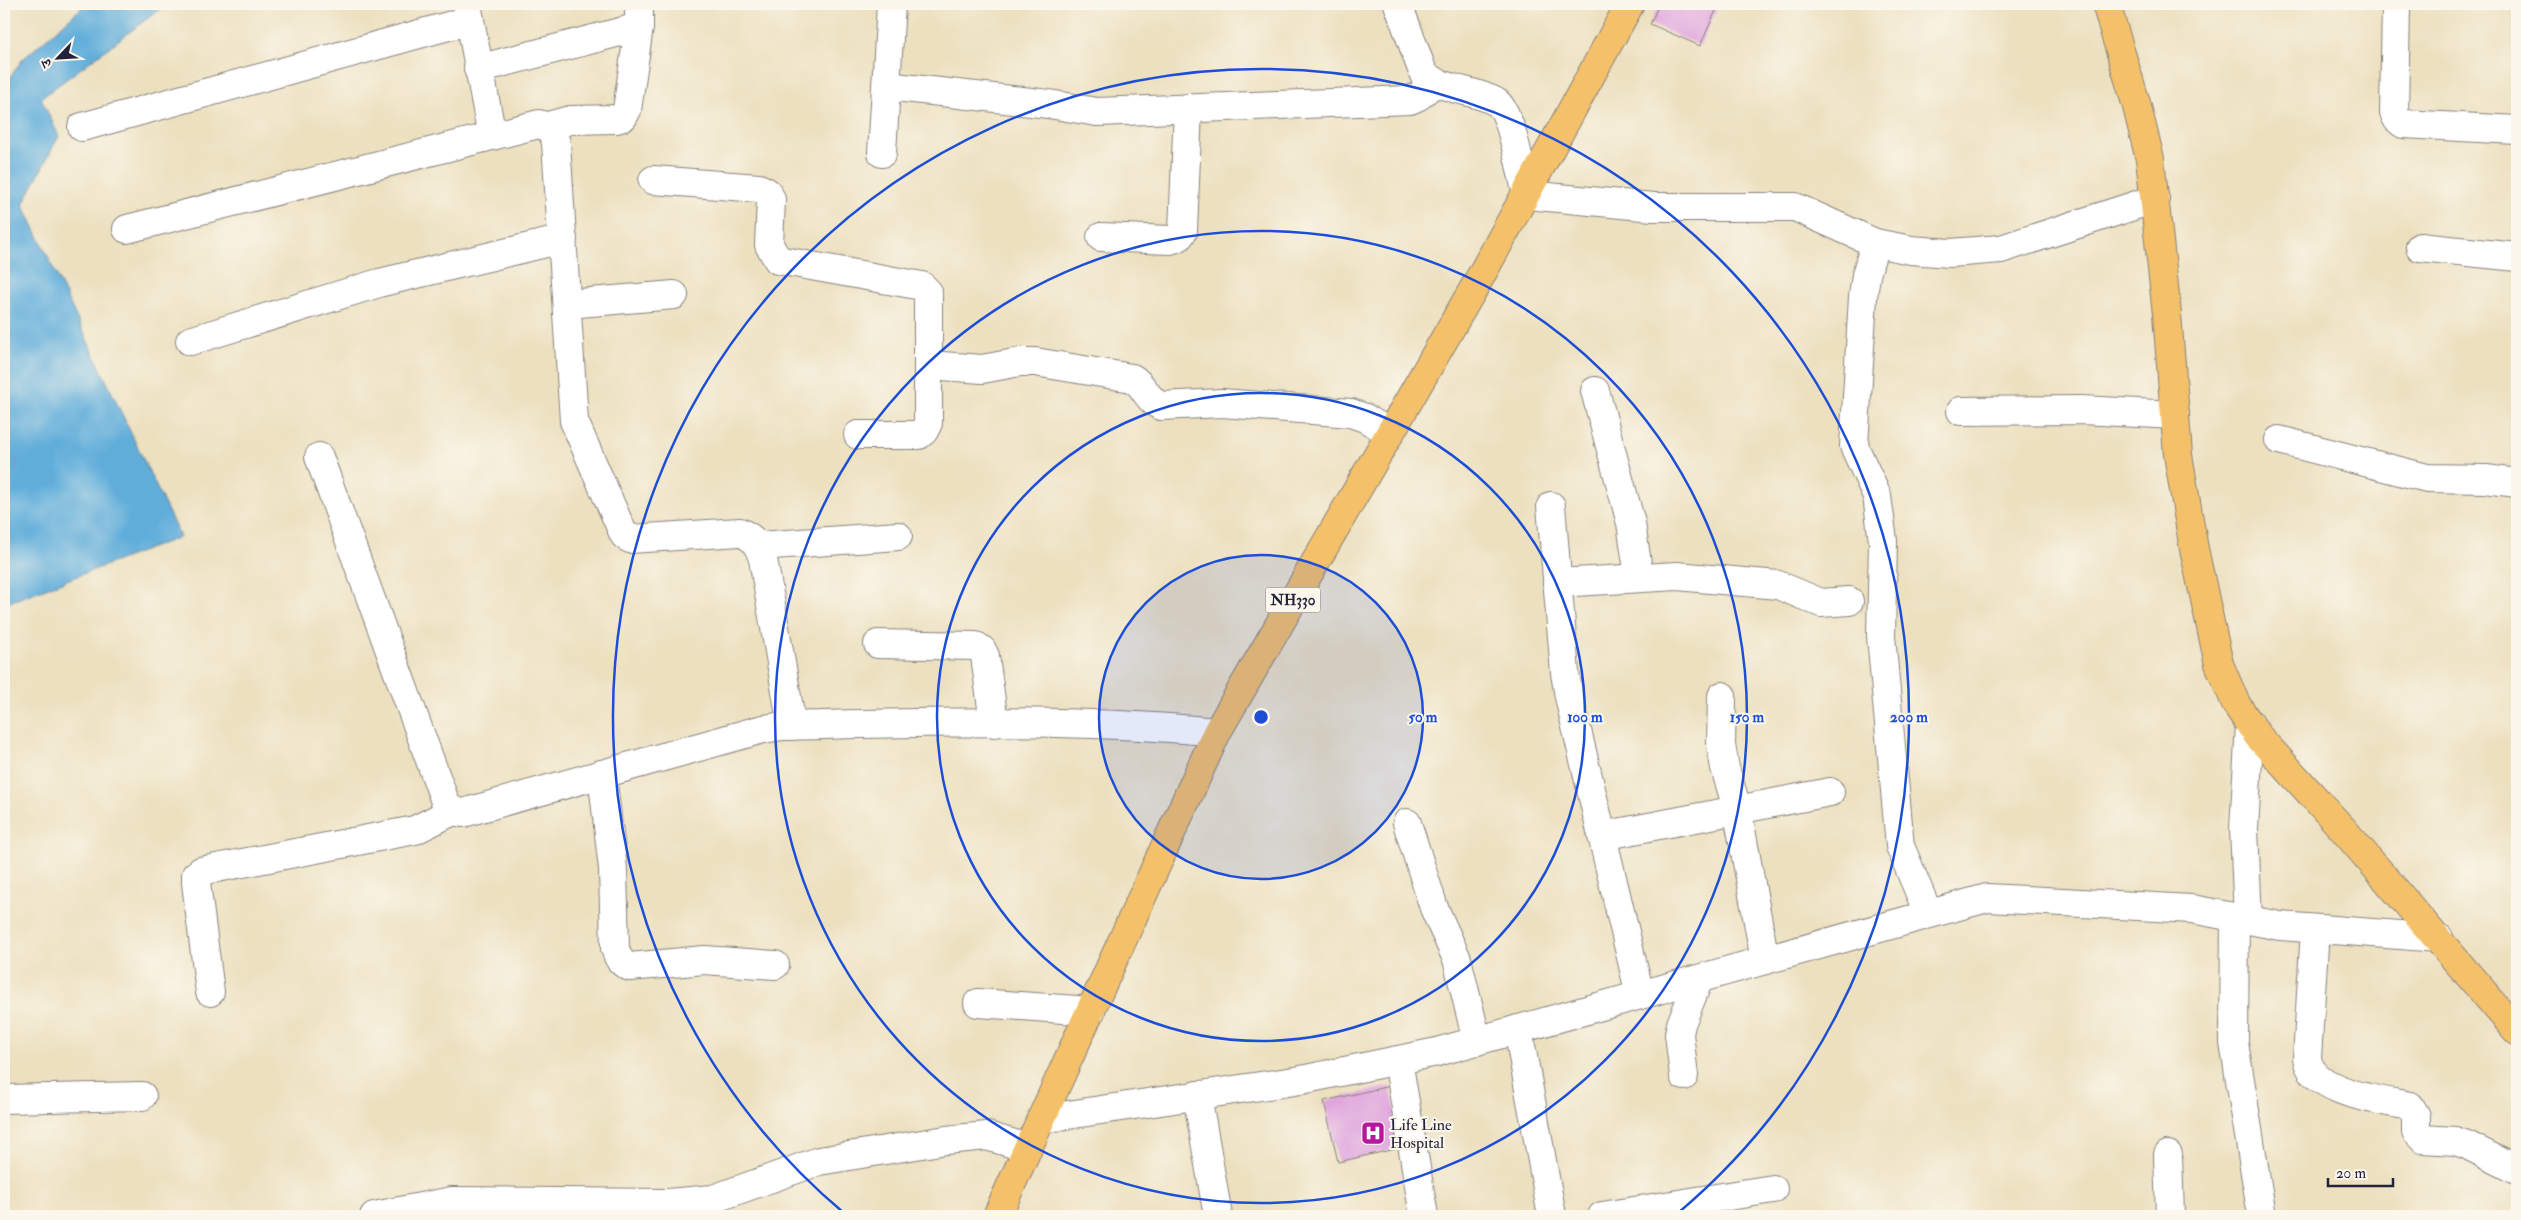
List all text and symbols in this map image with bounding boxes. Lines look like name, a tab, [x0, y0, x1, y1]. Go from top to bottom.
north arrow	[32, 32, 82, 82]
text: उ	[37, 56, 56, 71]
road number: NH330	[1266, 588, 1320, 612]
centre of rings	[1252, 708, 1270, 726]
text: 50 m	[1409, 708, 1438, 727]
text: 100 m	[1567, 708, 1603, 727]
text: 150 m	[1730, 708, 1764, 727]
text: 200 m	[1890, 708, 1928, 727]
place label: Life Line Hospital	[1390, 1115, 1452, 1154]
hospital icon: Life Line Hospital	[1360, 1120, 1386, 1146]
scale bar	[2328, 1155, 2394, 1187]
text: 20 m	[2336, 1164, 2366, 1183]

